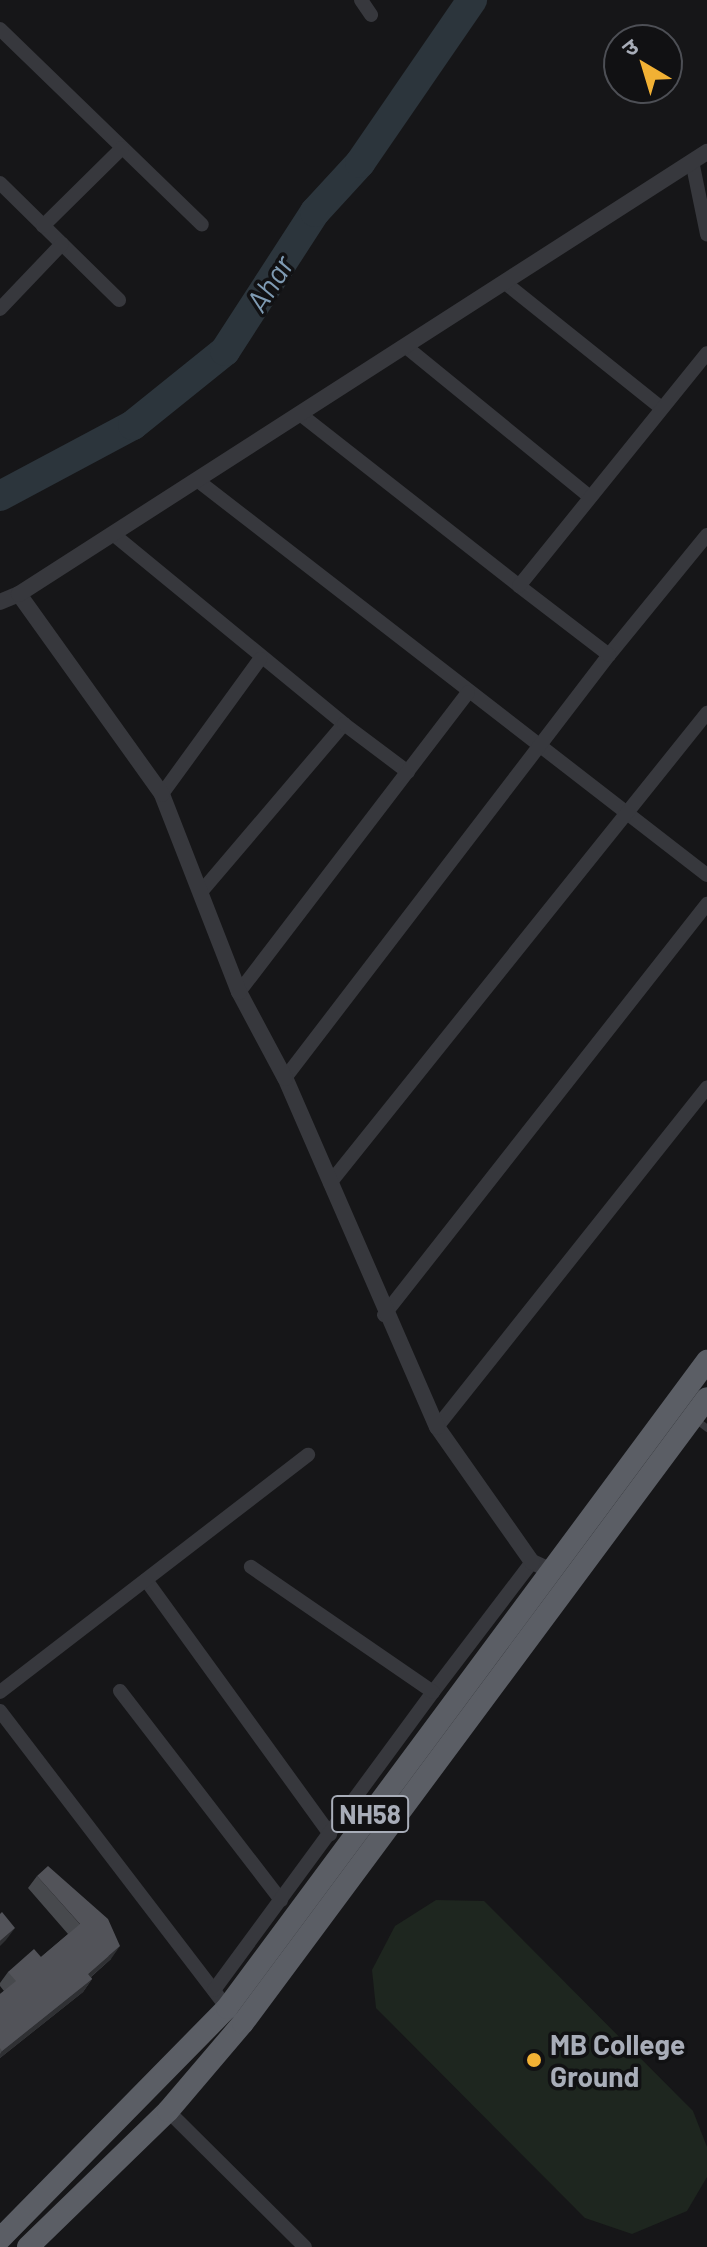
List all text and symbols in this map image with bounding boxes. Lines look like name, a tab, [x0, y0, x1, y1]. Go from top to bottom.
north arrow	[603, 24, 683, 104]
text: उ	[616, 32, 643, 61]
water label: Ahar	[238, 248, 300, 318]
road number: NH58	[330, 1792, 410, 1836]
place label: MB College Ground	[550, 2027, 685, 2093]
marker: MB College Ground	[525, 2051, 543, 2069]

